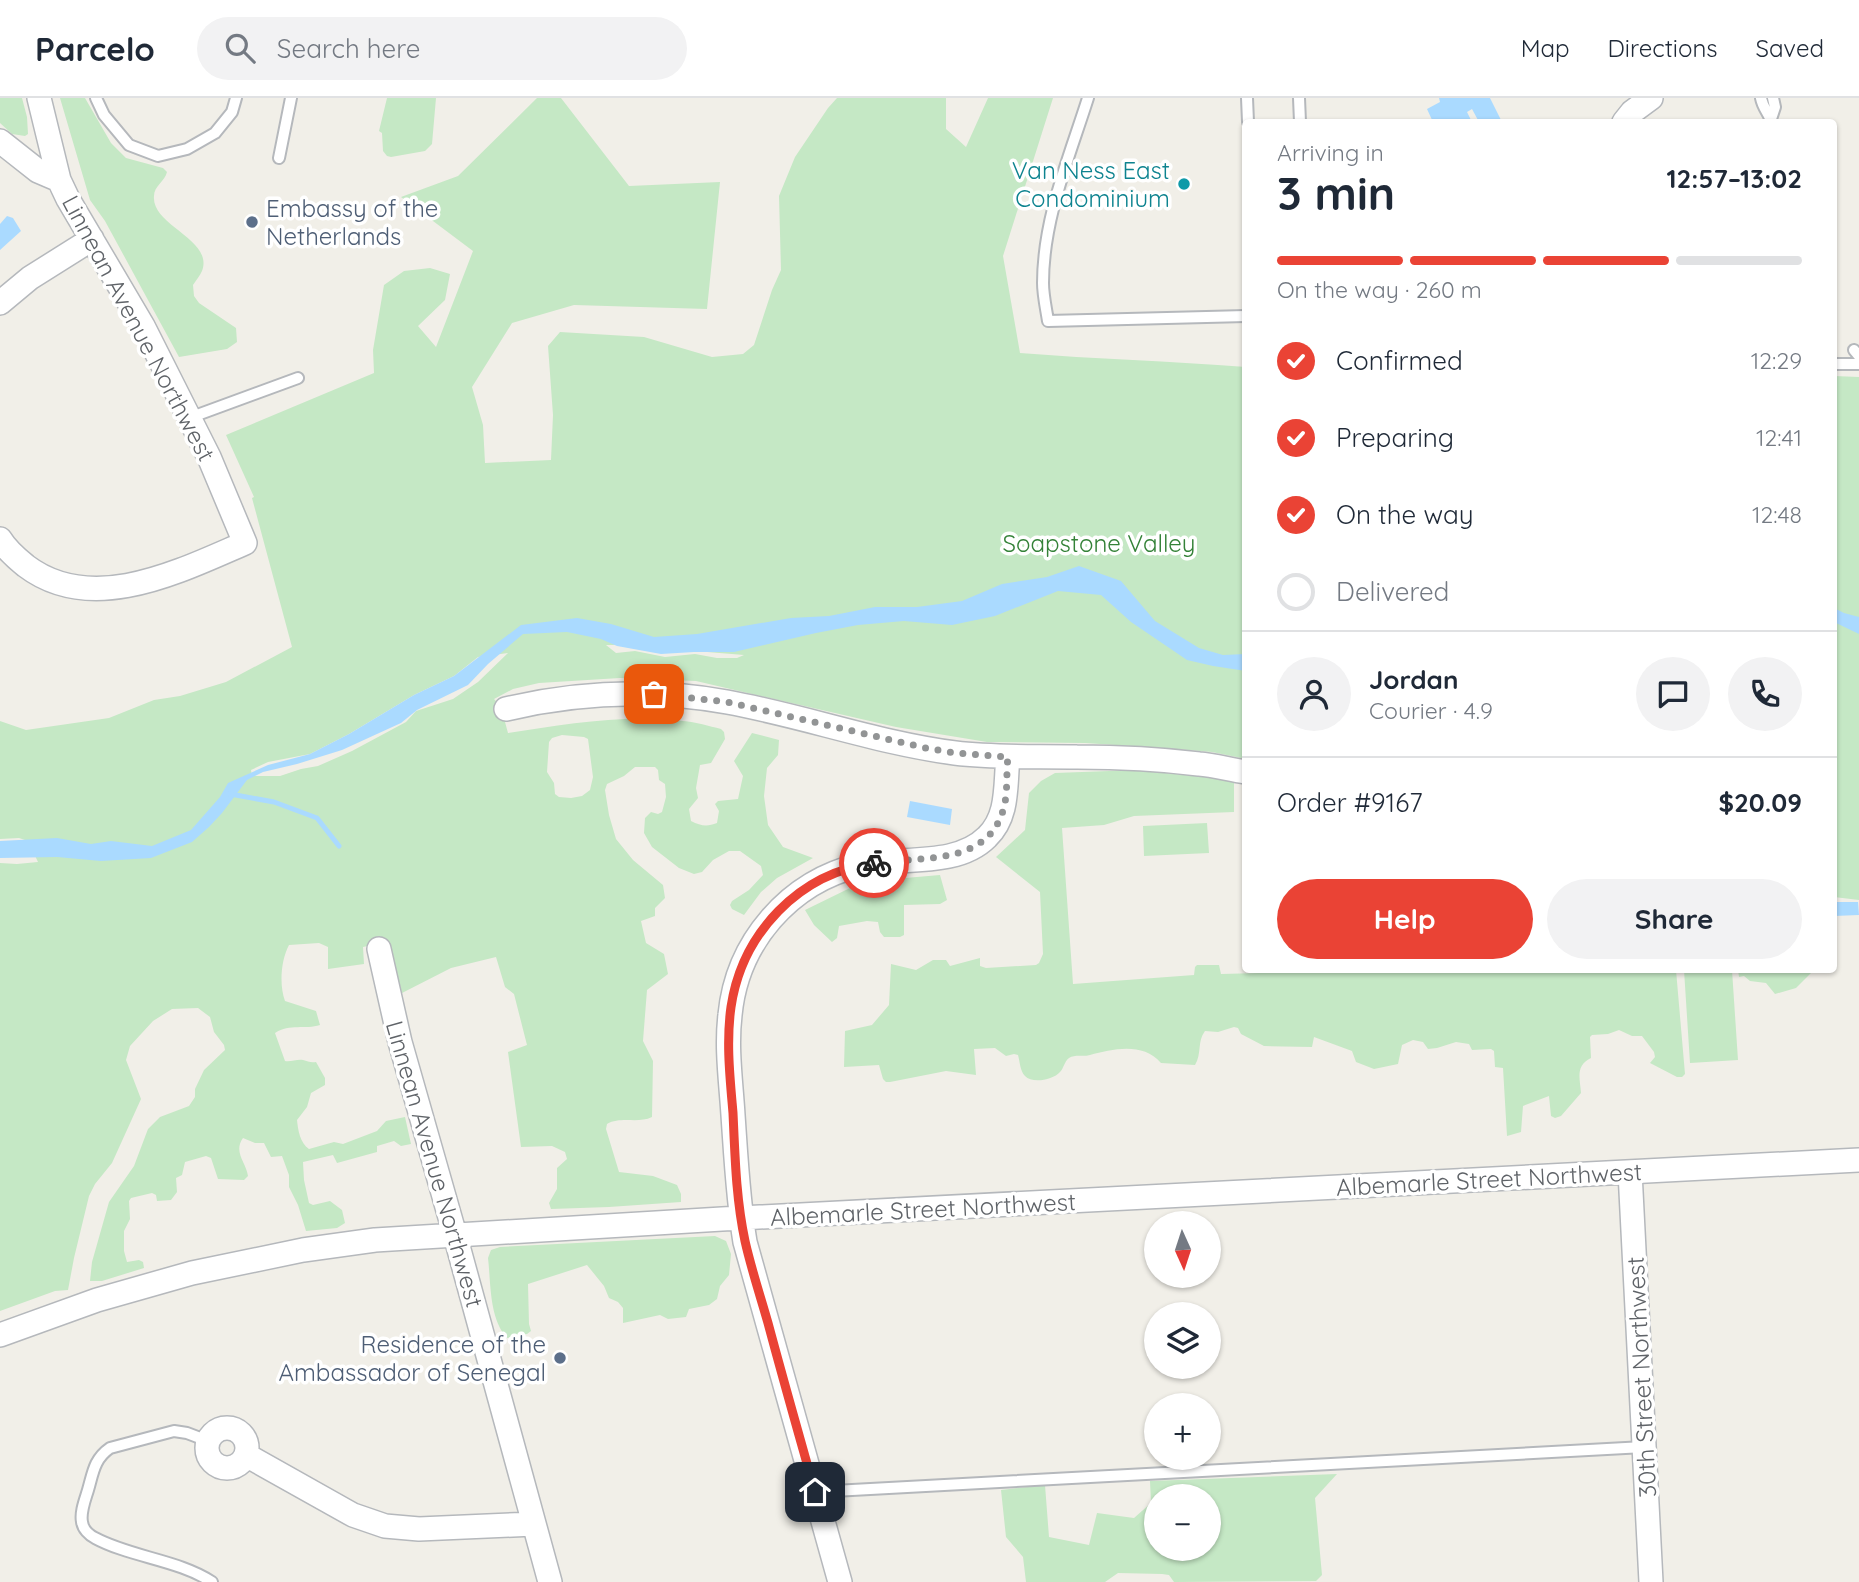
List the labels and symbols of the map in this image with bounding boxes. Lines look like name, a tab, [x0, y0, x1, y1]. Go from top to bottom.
place label: Van Ness East Condominium	[1012, 155, 1170, 213]
marker: Van Ness East Condominium	[1176, 176, 1192, 192]
street label: Linnean Avenue Northwest	[56, 190, 222, 466]
place label: Embassy of the Netherlands	[266, 193, 438, 251]
marker: Embassy of the Netherlands	[244, 214, 260, 230]
park label: Soapstone Valley	[1003, 528, 1195, 558]
pin	[624, 664, 684, 724]
courier	[839, 828, 909, 898]
street label: Linnean Avenue Northwest	[380, 1017, 490, 1311]
street label: Albemarle Street Northwest	[1335, 1156, 1643, 1202]
street label: Albemarle Street Northwest	[769, 1186, 1077, 1232]
north arrow	[1144, 1211, 1222, 1288]
street label: 30th Street Northwest	[1620, 1256, 1662, 1498]
place label: Residence of the Ambassador of Senegal	[278, 1329, 546, 1387]
marker: Residence of the Ambassador of Senegal	[552, 1350, 568, 1366]
pin	[785, 1462, 845, 1522]

